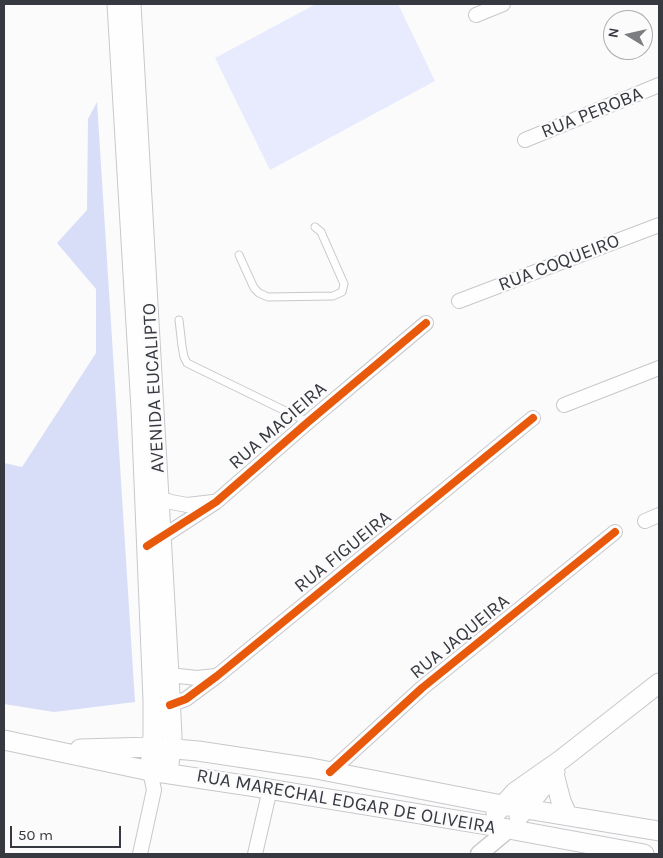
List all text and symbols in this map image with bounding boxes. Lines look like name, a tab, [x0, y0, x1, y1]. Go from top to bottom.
north arrow	[603, 10, 653, 60]
text: N	[604, 26, 623, 39]
street label: RUA PEROBA	[538, 82, 646, 144]
street label: RUA COQUEIRO	[495, 229, 623, 297]
street label: AVENIDA EUCALIPTO	[138, 302, 170, 474]
street label: RUA MACIEIRA	[224, 377, 332, 475]
street label: RUA FIGUEIRA	[290, 506, 396, 598]
street label: RUA JAQUEIRA	[406, 590, 514, 684]
street label: RUA MARECHAL EDGAR DE OLIVEIRA	[195, 764, 497, 840]
scale bar	[12, 816, 124, 848]
text: 50 m	[18, 826, 53, 844]

